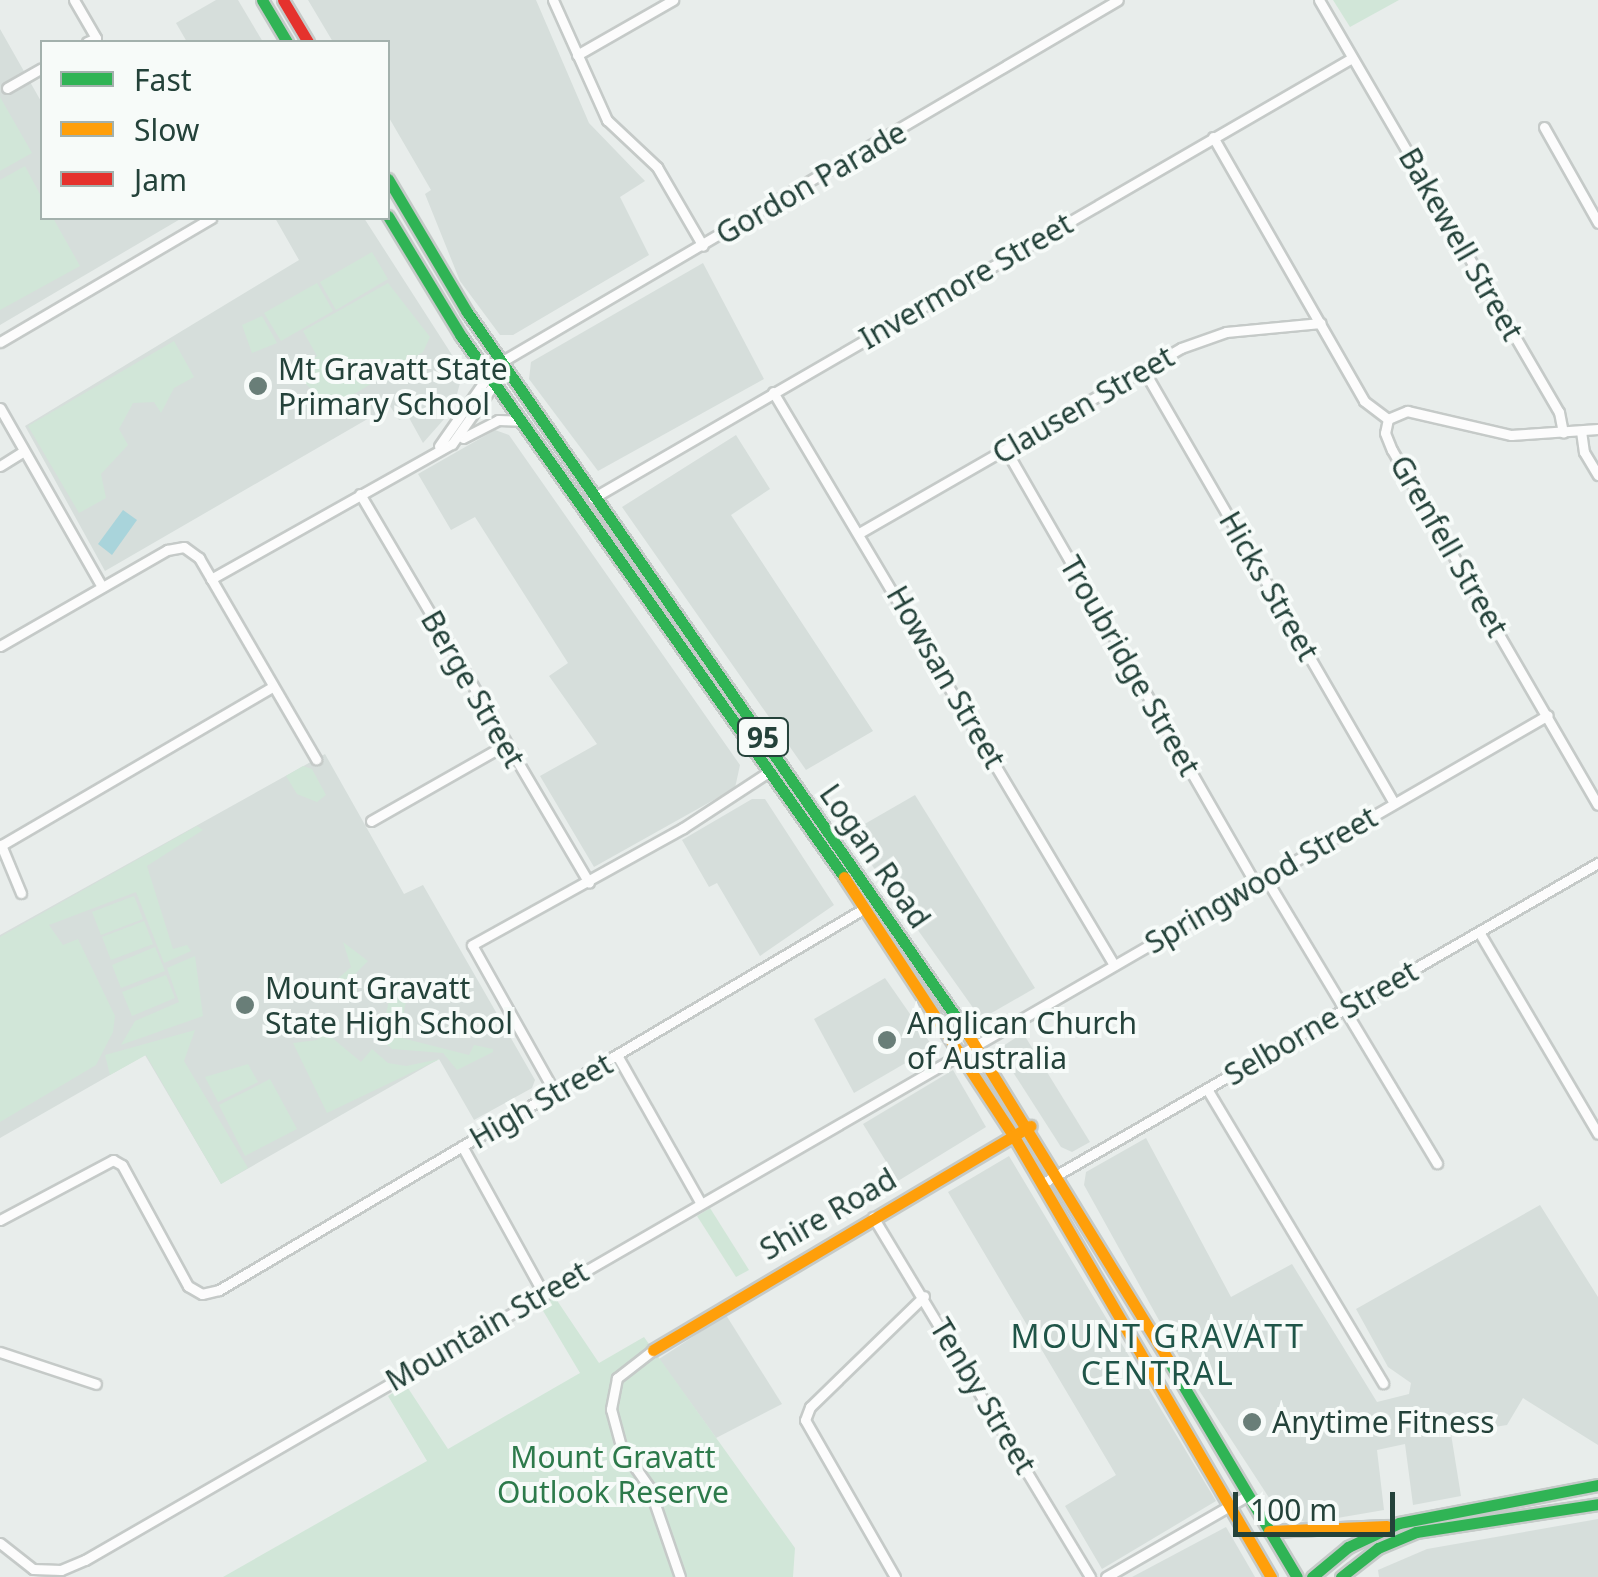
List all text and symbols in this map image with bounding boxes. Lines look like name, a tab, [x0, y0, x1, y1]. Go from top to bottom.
legend	[40, 40, 390, 220]
text: Fast	[134, 59, 192, 100]
text: Slow	[134, 109, 199, 150]
street label: Gordon Parade	[709, 114, 913, 252]
street label: Bakewell Street	[1391, 141, 1531, 347]
text: Jam	[134, 159, 187, 200]
street label: Invermore Street	[853, 205, 1079, 357]
street label: Clausen Street	[986, 339, 1180, 471]
place label: Mt Gravatt State Primary School	[278, 351, 508, 422]
marker: Mt Gravatt State Primary School	[247, 375, 269, 397]
street label: Grenfell Street	[1383, 449, 1515, 643]
street label: Hicks Street	[1212, 505, 1326, 667]
street label: Troubridge Street	[1053, 550, 1207, 782]
street label: Howsan Street	[879, 579, 1013, 775]
street label: Berge Street	[414, 604, 532, 774]
road number: 95	[736, 714, 790, 760]
street label: Logan Road	[812, 777, 938, 935]
street label: Springwood Street	[1139, 799, 1383, 961]
street label: Selborne Street	[1218, 953, 1424, 1093]
place label: Mount Gravatt State High School	[265, 970, 513, 1040]
marker: Mount Gravatt State High School	[234, 994, 256, 1016]
place label: Anglican Church of Australia	[907, 1005, 1137, 1076]
marker: Anglican Church of Australia	[876, 1029, 898, 1051]
street label: High Street	[463, 1046, 619, 1156]
street label: Shire Road	[753, 1161, 903, 1267]
street label: Mountain Street	[379, 1253, 595, 1399]
street label: Tenby Street	[923, 1312, 1043, 1480]
district label: MOUNT GRAVATT CENTRAL	[1010, 1318, 1306, 1393]
place label: Anytime Fitness	[1272, 1404, 1495, 1440]
marker: Anytime Fitness	[1241, 1411, 1263, 1433]
park label: Mount Gravatt Outlook Reserve	[497, 1439, 729, 1510]
scale bar	[1238, 1472, 1400, 1534]
text: 100 m	[1250, 1489, 1337, 1530]

